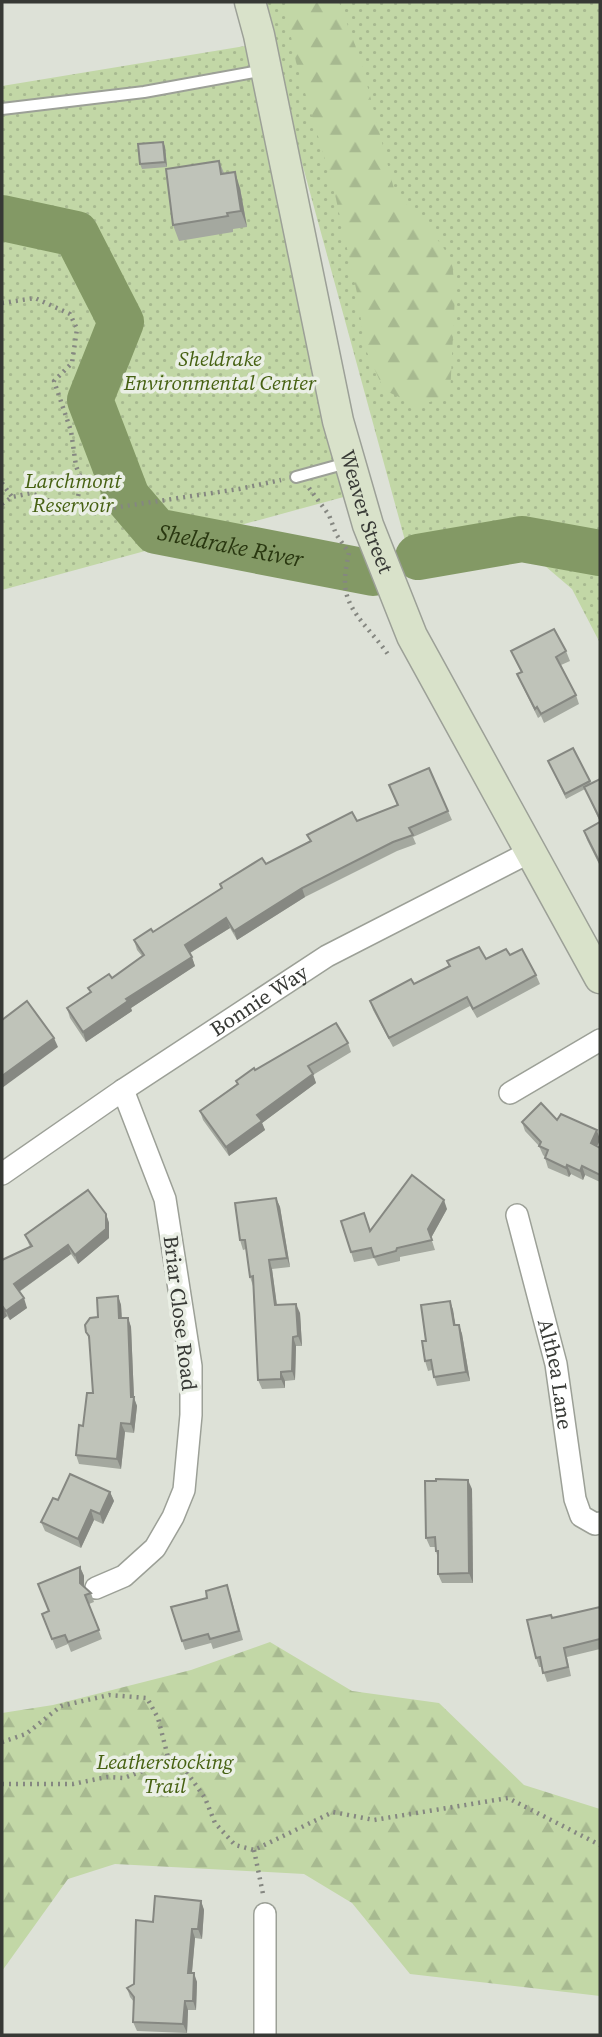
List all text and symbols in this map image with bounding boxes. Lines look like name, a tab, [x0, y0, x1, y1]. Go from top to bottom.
park label: Sheldrake Environmental Center	[123, 344, 317, 397]
street label: Weaver Street	[333, 446, 401, 578]
park label: Larchmont Reservoir	[24, 466, 122, 519]
water label: Sheldrake River	[155, 516, 307, 575]
street label: Bonnie Way	[204, 957, 313, 1043]
street label: Briar Close Road	[157, 1234, 204, 1392]
street label: Althea Lane	[531, 1316, 580, 1431]
park label: Leatherstocking Trail	[95, 1747, 234, 1800]

